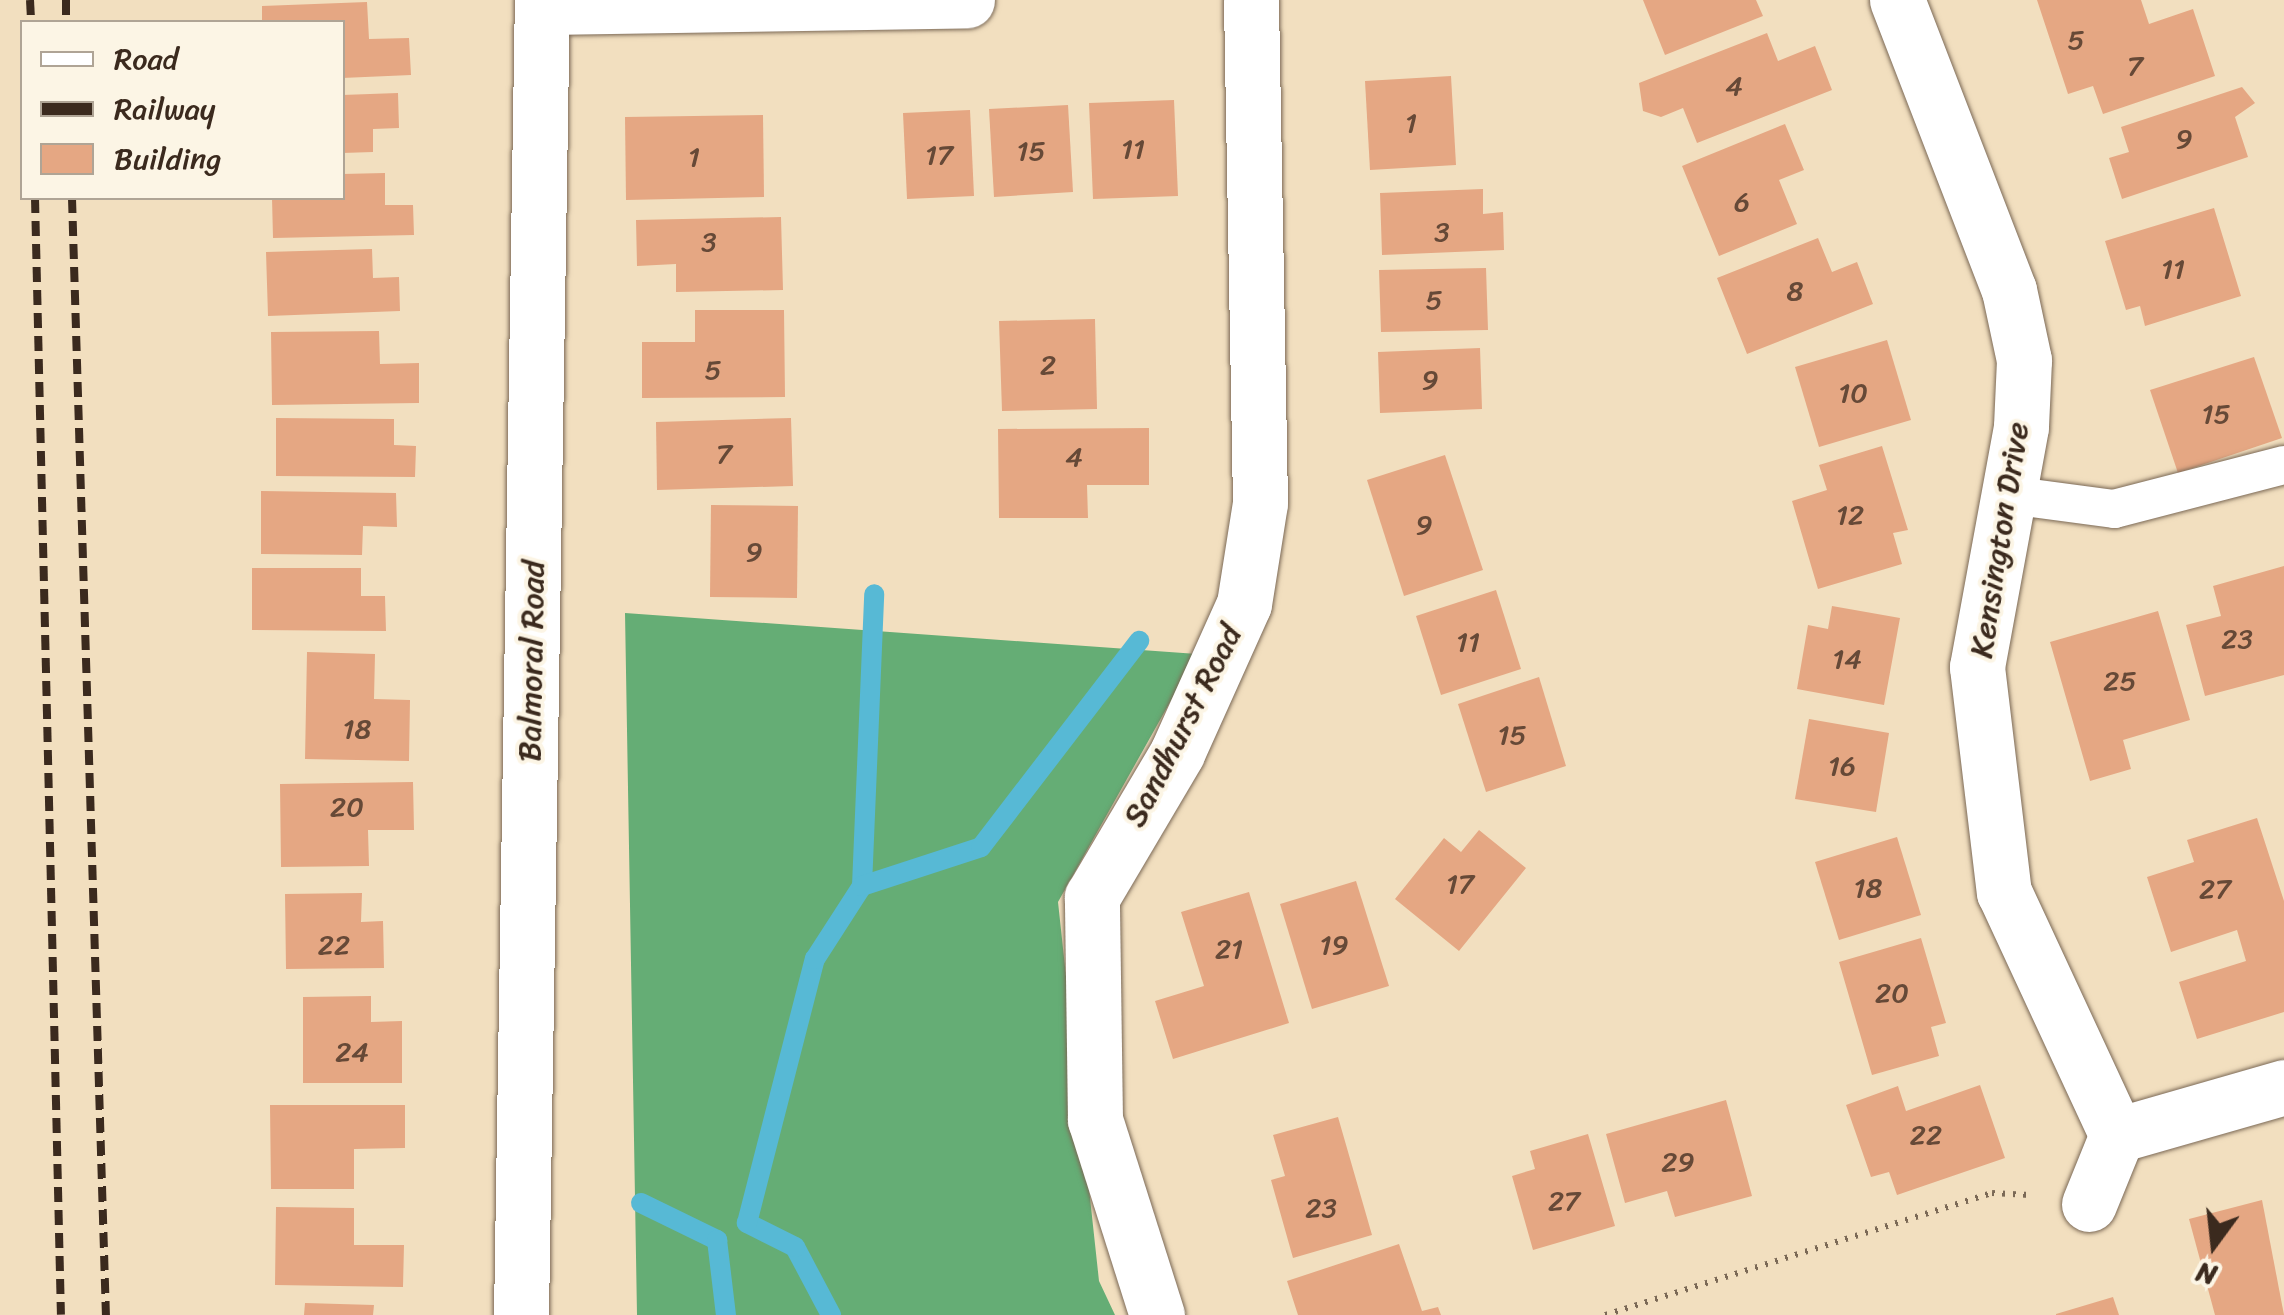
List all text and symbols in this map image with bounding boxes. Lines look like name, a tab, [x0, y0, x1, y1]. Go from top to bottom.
legend	[20, 20, 345, 200]
house number: 5	[2067, 23, 2085, 57]
text: Road	[114, 32, 178, 86]
house number: 7	[2127, 49, 2143, 83]
house number: 4	[1725, 69, 1743, 103]
text: Railway	[114, 82, 215, 136]
house number: 1	[1405, 106, 1417, 140]
house number: 9	[2175, 122, 2193, 156]
text: Building	[114, 132, 221, 186]
house number: 11	[1121, 132, 1145, 166]
house number: 15	[1016, 134, 1046, 168]
house number: 17	[925, 138, 953, 172]
house number: 1	[688, 140, 700, 174]
house number: 6	[1734, 185, 1750, 219]
house number: 3	[1434, 215, 1450, 249]
house number: 3	[701, 225, 717, 259]
house number: 11	[2161, 252, 2185, 286]
house number: 8	[1787, 274, 1803, 308]
house number: 5	[1425, 283, 1443, 317]
house number: 2	[1040, 348, 1056, 382]
house number: 5	[704, 353, 722, 387]
house number: 9	[1421, 363, 1439, 397]
house number: 10	[1838, 376, 1868, 410]
house number: 15	[2201, 397, 2231, 431]
street label: Kensington Drive	[1962, 419, 2038, 661]
house number: 7	[716, 437, 732, 471]
house number: 4	[1065, 440, 1083, 474]
house number: 12	[1836, 498, 1864, 532]
house number: 9	[1415, 508, 1433, 542]
house number: 9	[745, 535, 763, 569]
street label: Balmoral Road	[511, 560, 553, 762]
street label: Sandhurst Road	[1116, 618, 1250, 834]
house number: 23	[2221, 622, 2253, 656]
house number: 11	[1456, 625, 1480, 659]
house number: 14	[1832, 642, 1862, 676]
house number: 25	[2103, 664, 2137, 698]
house number: 18	[343, 712, 371, 746]
house number: 15	[1497, 718, 1527, 752]
house number: 16	[1828, 749, 1856, 783]
house number: 20	[330, 790, 364, 824]
house number: 17	[1446, 867, 1474, 901]
house number: 18	[1854, 871, 1882, 905]
house number: 27	[2199, 872, 2231, 906]
house number: 22	[318, 928, 350, 962]
house number: 19	[1319, 928, 1349, 962]
house number: 21	[1215, 932, 1243, 966]
house number: 20	[1875, 976, 1909, 1010]
house number: 24	[335, 1035, 369, 1069]
house number: 22	[1910, 1118, 1942, 1152]
house number: 29	[1661, 1145, 1695, 1179]
house number: 27	[1548, 1184, 1580, 1218]
house number: 23	[1305, 1191, 1337, 1225]
north arrow	[2164, 1195, 2264, 1295]
text: N	[2190, 1248, 2222, 1301]

